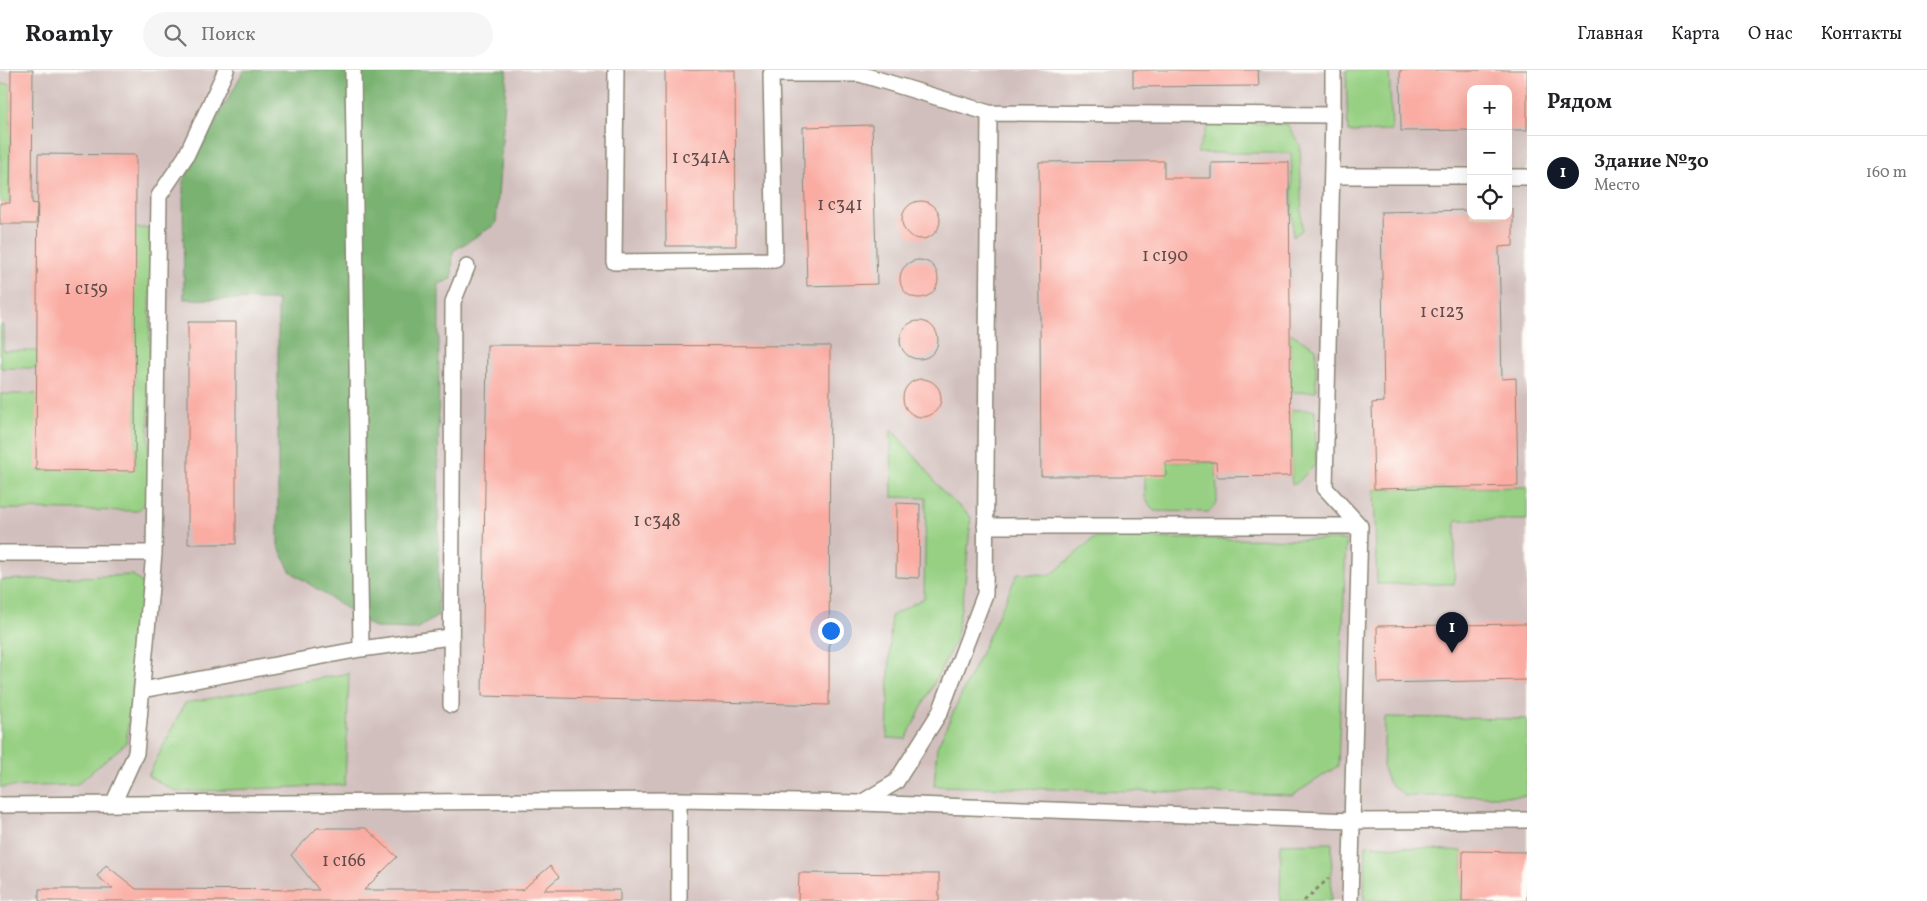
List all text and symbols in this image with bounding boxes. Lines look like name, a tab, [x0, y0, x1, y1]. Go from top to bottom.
search box	[143, 12, 493, 57]
text: Roamly	[25, 18, 113, 52]
icon: search	[161, 21, 189, 49]
text: Поиск	[201, 22, 255, 48]
text: Главная	[1577, 22, 1643, 47]
text: Карта	[1671, 22, 1720, 47]
text: О нас	[1748, 22, 1793, 47]
text: Контакты	[1821, 22, 1902, 47]
map controls	[1467, 85, 1512, 220]
button: +	[1467, 85, 1512, 130]
text: Рядом	[1547, 88, 1612, 117]
button: −	[1467, 130, 1512, 175]
house number: 1 с341А	[672, 146, 730, 171]
text: Здание №30	[1594, 149, 1709, 175]
text: 1	[1560, 162, 1566, 184]
text: 160 m	[1866, 162, 1907, 184]
button: locate	[1467, 175, 1512, 220]
text: Место	[1594, 175, 1640, 197]
house number: 1 с341	[817, 193, 863, 218]
house number: 1 с190	[1142, 244, 1188, 269]
house number: 1 с159	[64, 277, 108, 302]
house number: 1 с123	[1420, 300, 1464, 325]
house number: 1 с348	[633, 509, 681, 534]
pin: 1	[1436, 612, 1468, 653]
your location	[818, 618, 844, 644]
house number: 1 с166	[322, 849, 366, 874]

